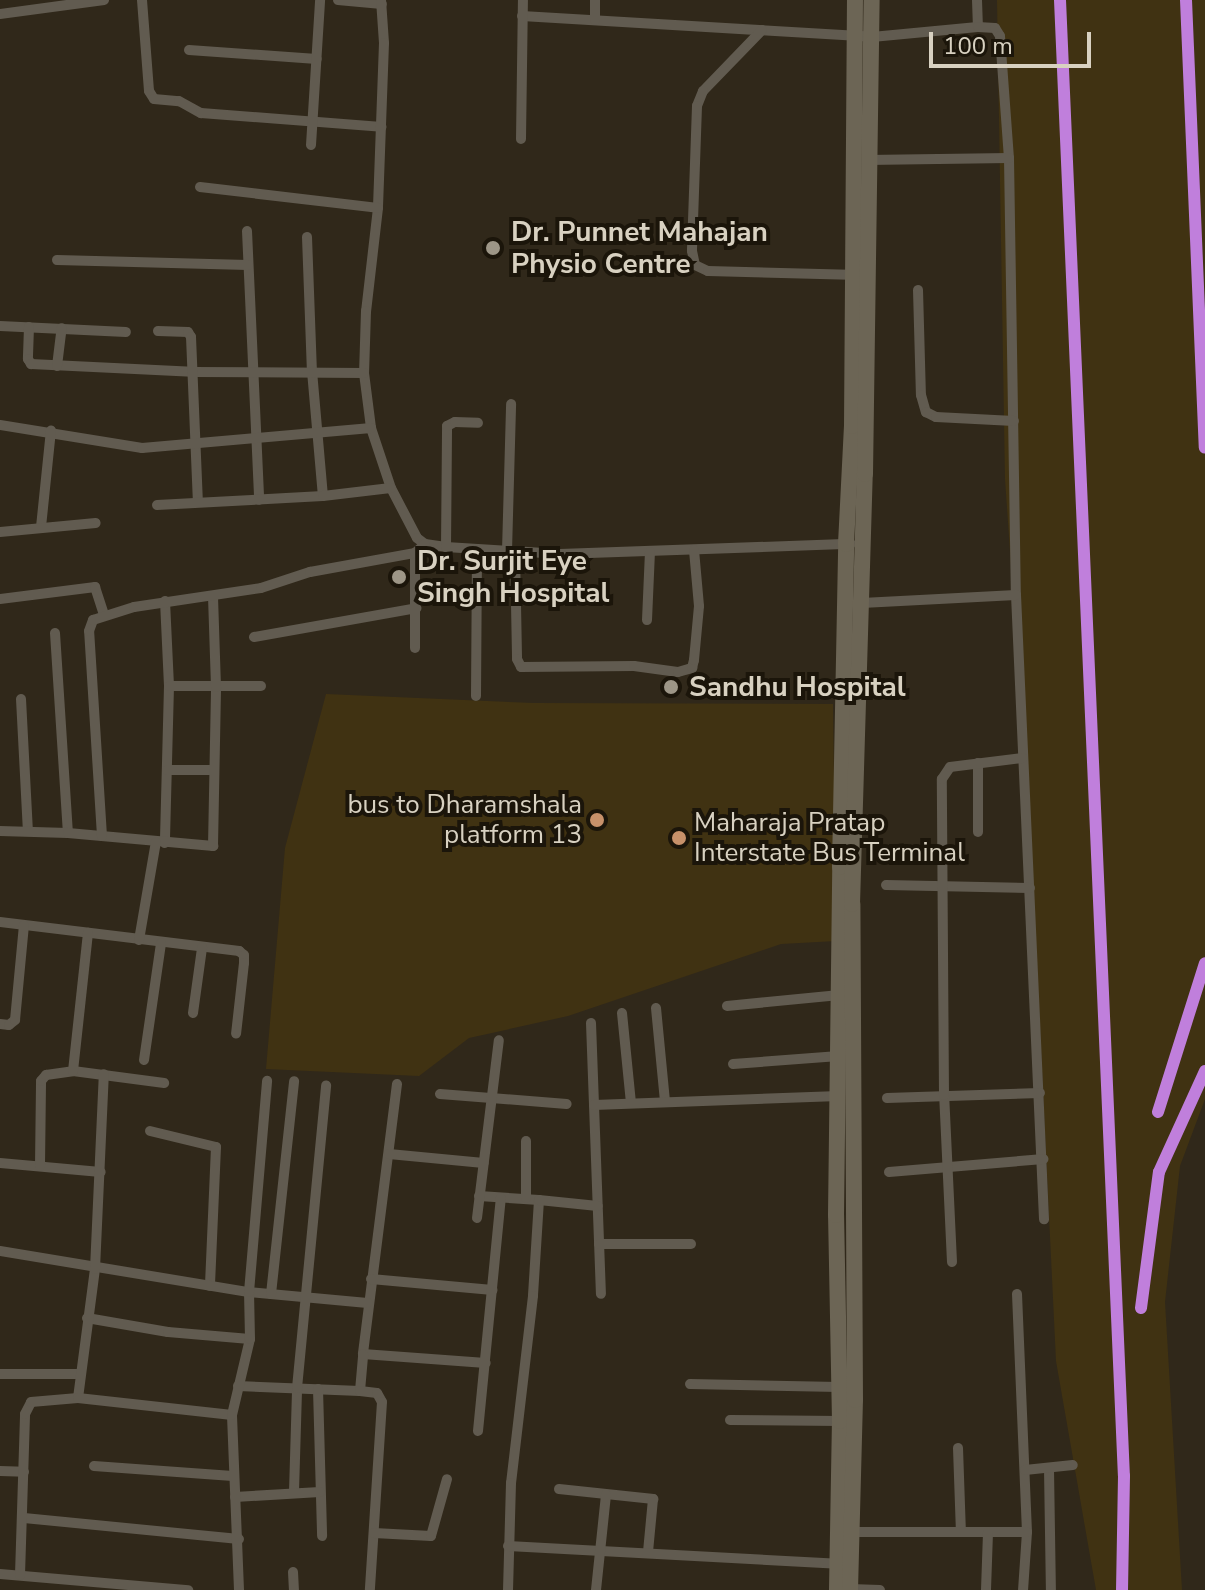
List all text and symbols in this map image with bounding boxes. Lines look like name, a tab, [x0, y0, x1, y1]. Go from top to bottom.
scale bar	[933, 16, 1095, 66]
text: 100 m	[943, 30, 1013, 62]
place label: Dr. Punnet Mahajan Physio Centre	[511, 215, 768, 281]
marker: Dr. Punnet Mahajan Physio Centre	[482, 237, 504, 259]
place label: Dr. Surjit Eye Singh Hospital	[417, 544, 609, 610]
marker: Dr. Surjit Eye Singh Hospital	[388, 566, 410, 588]
place label: Sandhu Hospital	[689, 670, 906, 704]
marker: Sandhu Hospital	[660, 676, 682, 698]
place label: bus to Dharamshala platform 13	[347, 789, 582, 850]
place label: Maharaja Pratap Interstate Bus Terminal	[694, 807, 965, 868]
marker: bus to Dharamshala platform 13	[589, 812, 605, 828]
marker: Maharaja Pratap Interstate Bus Terminal	[671, 830, 687, 846]

